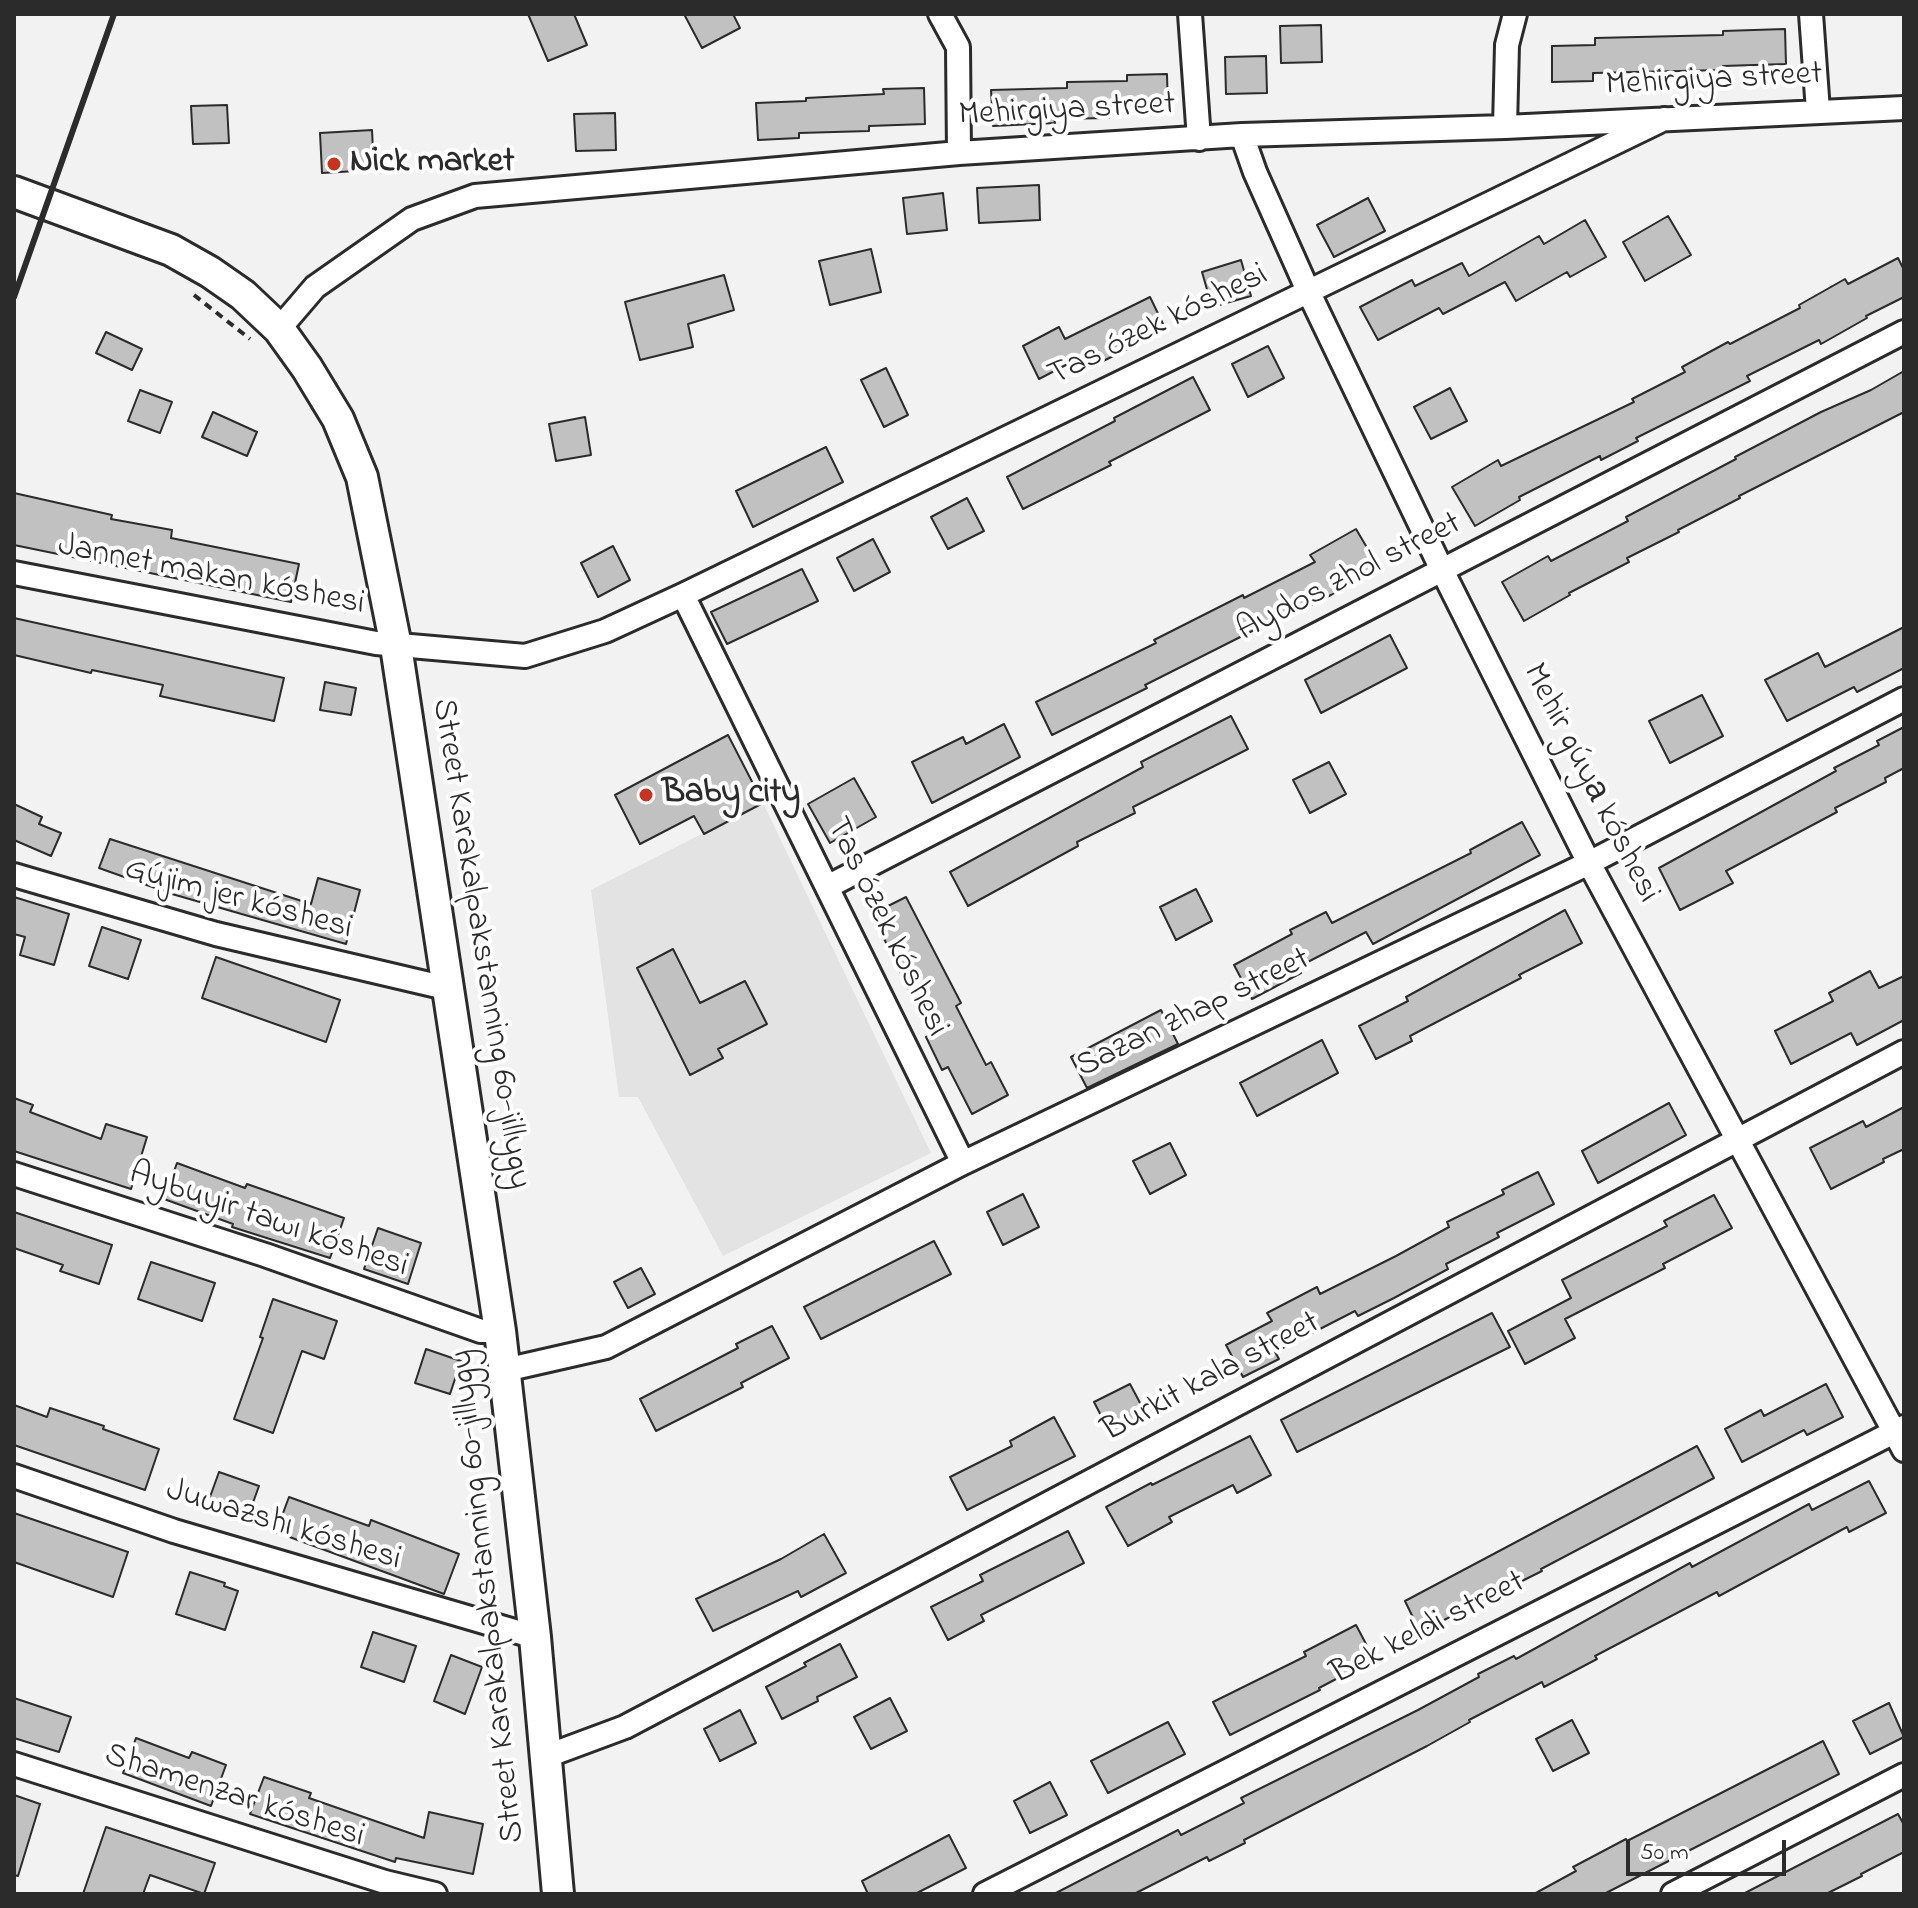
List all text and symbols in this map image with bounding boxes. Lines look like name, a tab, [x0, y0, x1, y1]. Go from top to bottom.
street label: Mehirgiya street	[1605, 56, 1823, 108]
street label: Mehirgiya street	[958, 86, 1176, 138]
place label: Nick market	[350, 144, 514, 184]
marker: Nick market	[325, 155, 343, 173]
street label: Tas ózek kóshesi	[1043, 256, 1275, 398]
street label: Aydos zhol street	[1231, 505, 1469, 653]
street label: Jannet makan kóshesi	[54, 527, 368, 627]
street label: Mehir gúyа kóshesi	[1511, 658, 1667, 910]
street label: Street Karakalpakstanning 60-jillygy	[420, 696, 538, 1192]
place label: Baby city	[662, 775, 800, 815]
marker: Baby city	[637, 786, 655, 804]
street label: Tas ózek kóshesi	[814, 812, 956, 1044]
street label: Gújim jer kóshesi	[120, 851, 356, 951]
street label: Sazan zhap street	[1070, 941, 1318, 1089]
street label: Aybuyir tawı kóshesi	[123, 1155, 413, 1289]
street label: Burkit kala street	[1096, 1304, 1328, 1454]
street label: Street Karakalpakstanning 60-jillygy	[444, 1347, 536, 1845]
street label: Juwazshı kóshesi	[161, 1472, 405, 1582]
street label: Bek keldi street	[1325, 1564, 1533, 1696]
street label: Shamenzar kóshesi	[99, 1737, 369, 1859]
scale bar	[1630, 1824, 1790, 1874]
text: 50 m	[1640, 1836, 1689, 1871]

